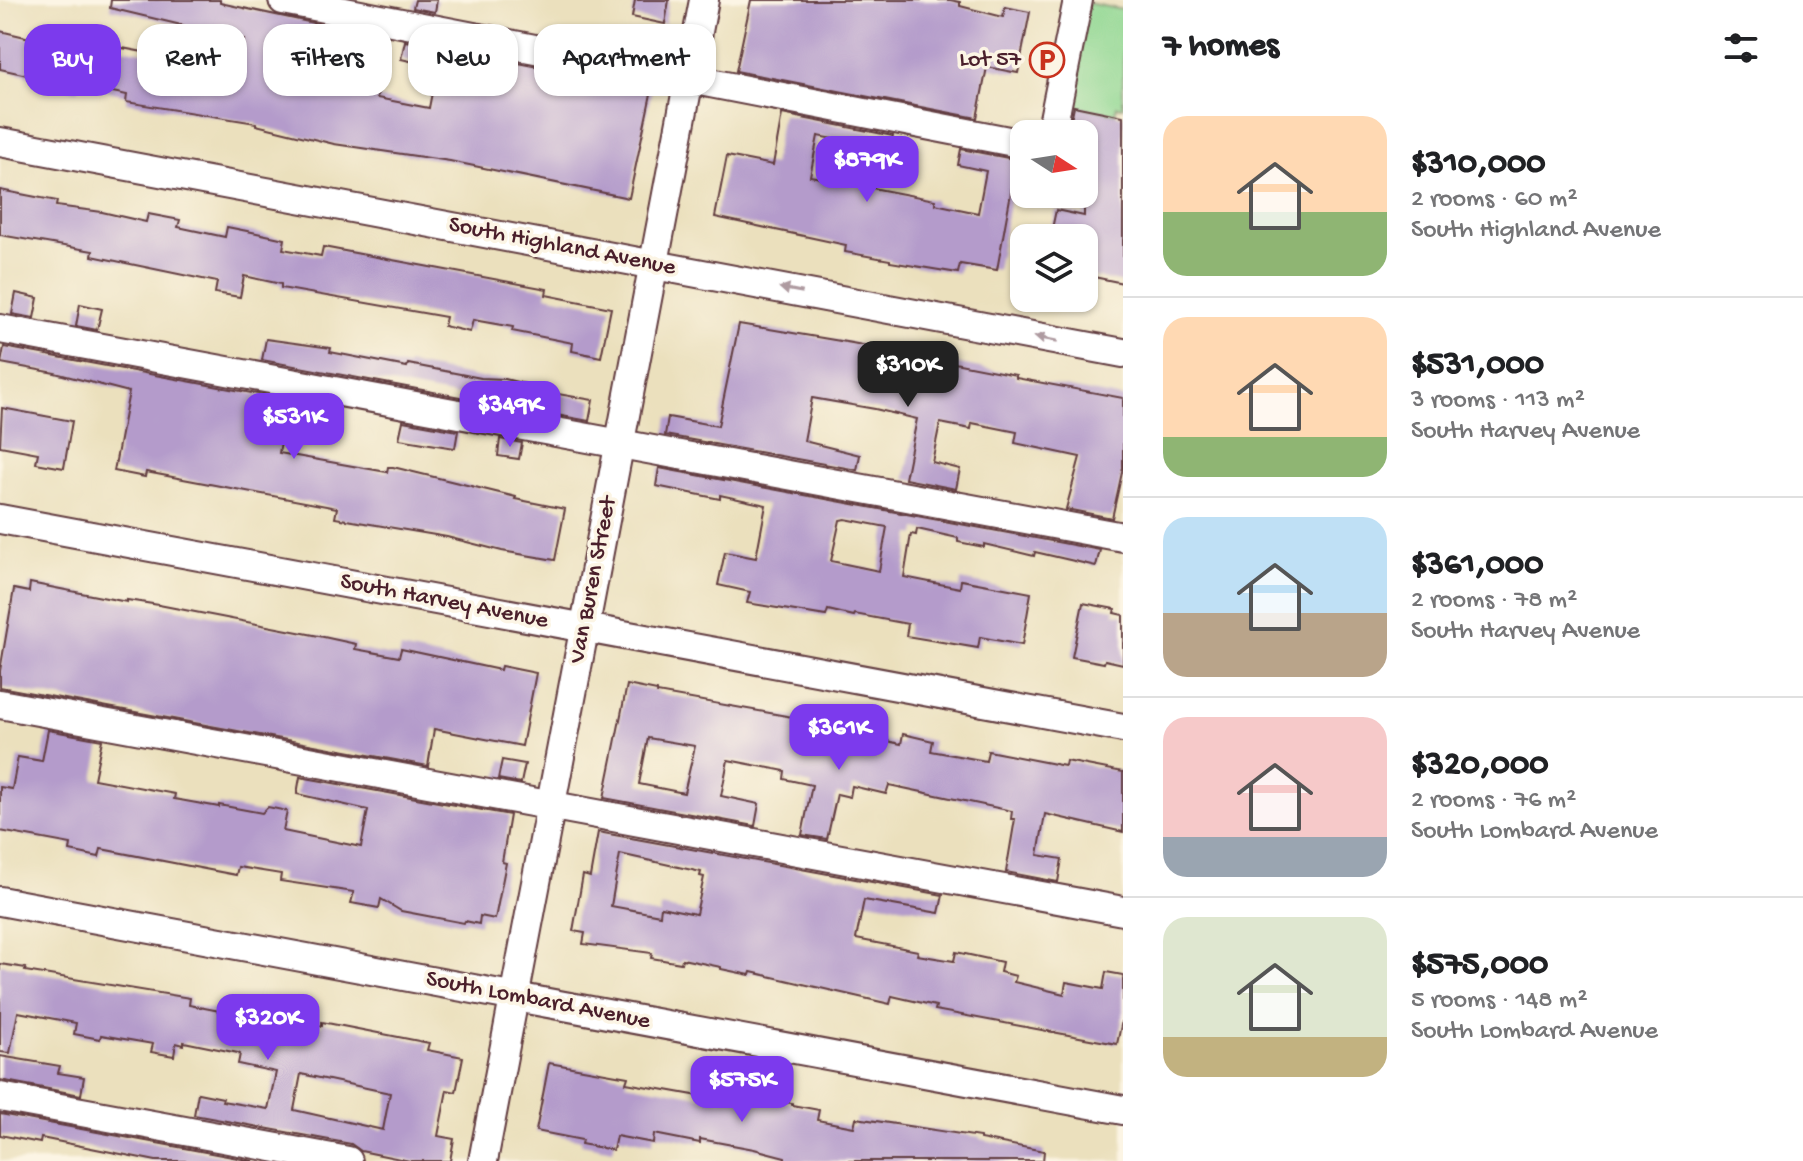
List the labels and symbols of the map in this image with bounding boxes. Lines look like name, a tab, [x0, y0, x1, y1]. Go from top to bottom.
parking icon: Lot 57	[1028, 41, 1066, 79]
place label: Lot 57	[959, 46, 1022, 75]
north arrow	[1010, 120, 1098, 208]
pin: $879K	[811, 136, 923, 204]
street label: South Highland Avenue	[446, 211, 679, 283]
one-way arrow	[778, 284, 803, 296]
one-way arrow	[1034, 332, 1059, 344]
pin: $310K	[852, 341, 964, 409]
pin: $349K	[454, 381, 566, 449]
pin: $531K	[238, 393, 350, 461]
street label: Van Buren Street	[563, 492, 625, 667]
street label: South Harvey Avenue	[337, 568, 551, 637]
pin: $361K	[783, 704, 895, 772]
street label: South Lombard Avenue	[423, 965, 653, 1037]
pin: $320K	[212, 994, 324, 1062]
pin: $575K	[686, 1056, 798, 1124]

